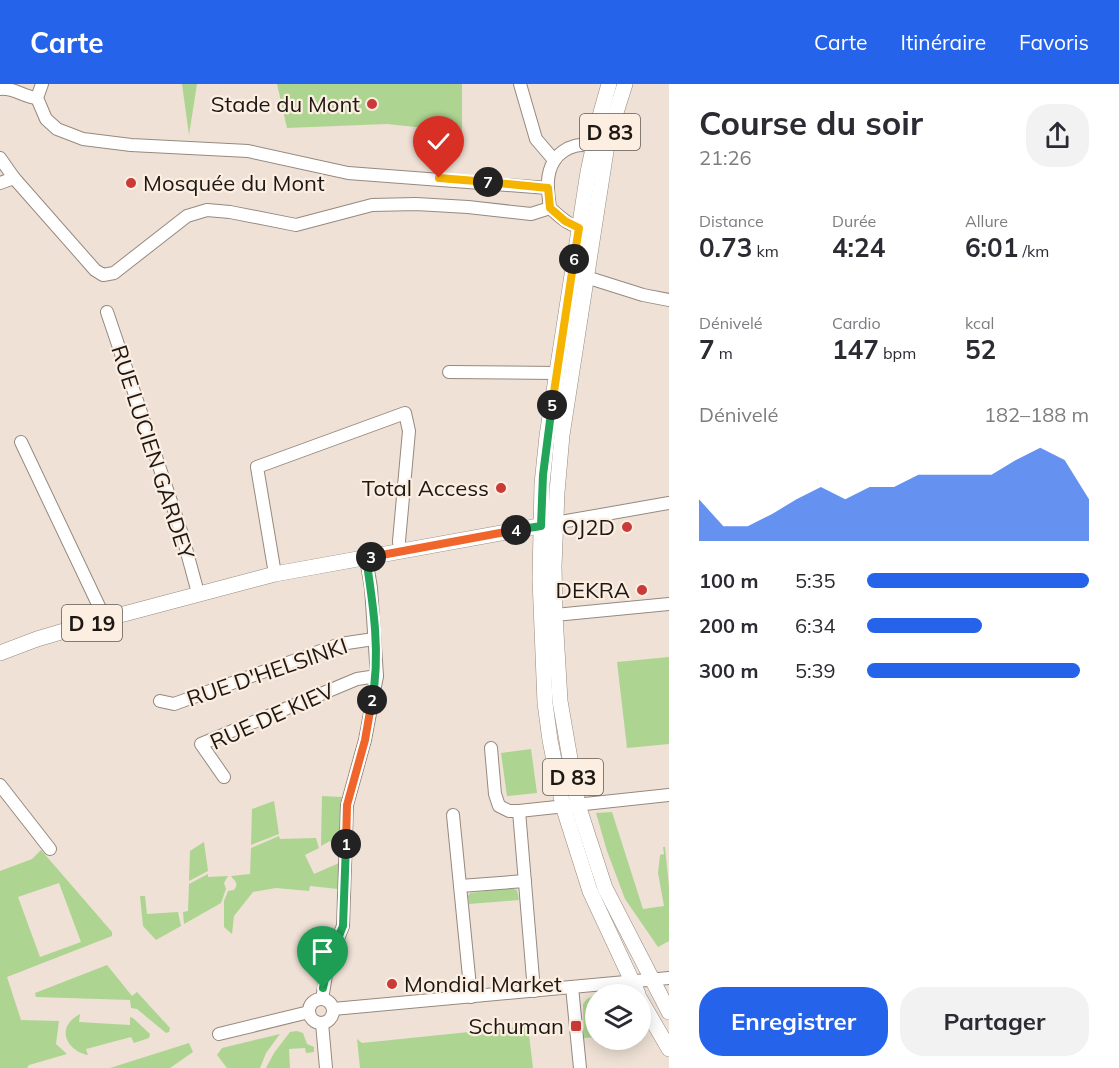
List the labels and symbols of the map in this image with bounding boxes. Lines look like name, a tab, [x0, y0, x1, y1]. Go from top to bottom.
place label: Stade du Mont	[211, 90, 360, 118]
marker: Stade du Mont	[365, 97, 379, 111]
road number: D 83	[580, 114, 640, 150]
pin	[413, 116, 464, 178]
pin: 7	[473, 167, 503, 197]
place label: Mosquée du Mont	[143, 169, 325, 197]
marker: Mosquée du Mont	[124, 176, 138, 190]
pin: 6	[559, 244, 589, 274]
street label: RUE LUCIEN GARDEY	[105, 341, 201, 563]
pin: 5	[537, 390, 567, 420]
place label: Total Access	[362, 474, 489, 502]
marker: Total Access	[494, 481, 508, 495]
place label: OJ2D	[562, 513, 615, 541]
pin: 4	[501, 515, 531, 545]
marker: OJ2D	[620, 520, 634, 534]
pin: 3	[356, 542, 386, 572]
place label: DEKRA	[556, 576, 630, 604]
marker: DEKRA	[635, 583, 649, 597]
road number: D 19	[62, 605, 122, 641]
street label: RUE D'HELSINKI	[183, 631, 351, 713]
street label: RUE DE KIEV	[206, 676, 339, 756]
pin: 2	[357, 685, 387, 715]
road number: D 83	[543, 759, 603, 795]
pin: 1	[331, 829, 361, 859]
pin	[297, 926, 348, 988]
place label: Mondial Market	[404, 970, 562, 998]
marker: Mondial Market	[385, 977, 399, 991]
place label: Schuman	[468, 1012, 564, 1040]
marker: Schuman	[569, 1019, 583, 1033]

